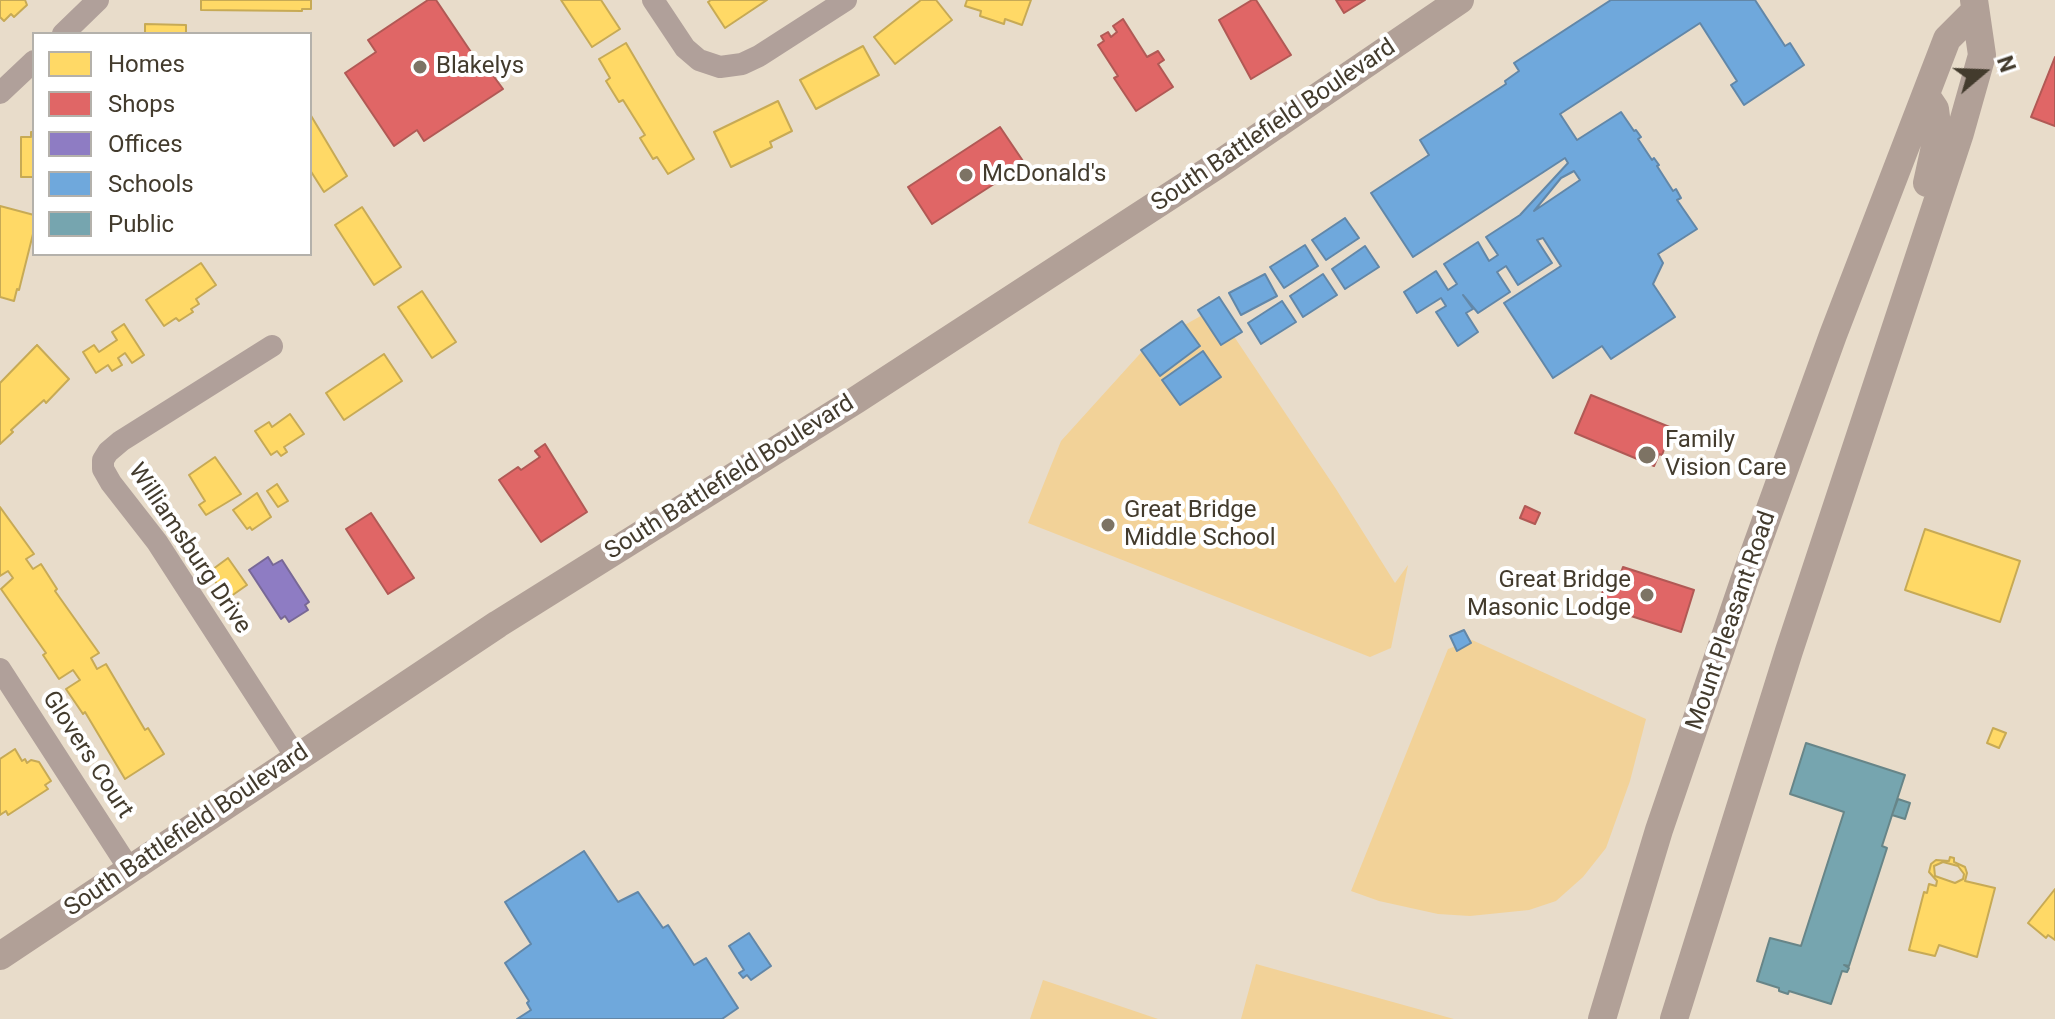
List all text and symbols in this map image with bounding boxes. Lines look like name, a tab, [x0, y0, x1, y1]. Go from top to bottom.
legend	[32, 32, 312, 256]
north arrow	[1943, 32, 2023, 112]
street label: South Battlefield Boulevard	[1147, 34, 1401, 218]
text: Homes	[108, 50, 185, 78]
place label: Blakelys	[436, 53, 524, 81]
text: N	[1992, 53, 2021, 75]
marker: Blakelys	[411, 58, 429, 76]
text: Shops	[108, 90, 175, 118]
text: Offices	[108, 130, 183, 158]
place label: McDonald's	[982, 161, 1106, 189]
marker: McDonald's	[957, 166, 975, 184]
text: Schools	[108, 170, 194, 198]
text: Public	[108, 210, 174, 238]
street label: South Battlefield Boulevard	[600, 389, 860, 567]
place label: Family Vision Care	[1665, 427, 1787, 483]
marker: Family Vision Care	[1636, 444, 1658, 466]
street label: Williamsburg Drive	[121, 458, 257, 640]
place label: Great Bridge Middle School	[1124, 497, 1276, 553]
street label: Mount Pleasant Road	[1681, 508, 1783, 734]
marker: Great Bridge Middle School	[1099, 516, 1117, 534]
place label: Great Bridge Masonic Lodge	[1467, 567, 1631, 623]
marker: Great Bridge Masonic Lodge	[1638, 586, 1656, 604]
street label: Glovers Court	[35, 686, 139, 824]
street label: South Battlefield Boulevard	[60, 739, 314, 923]

